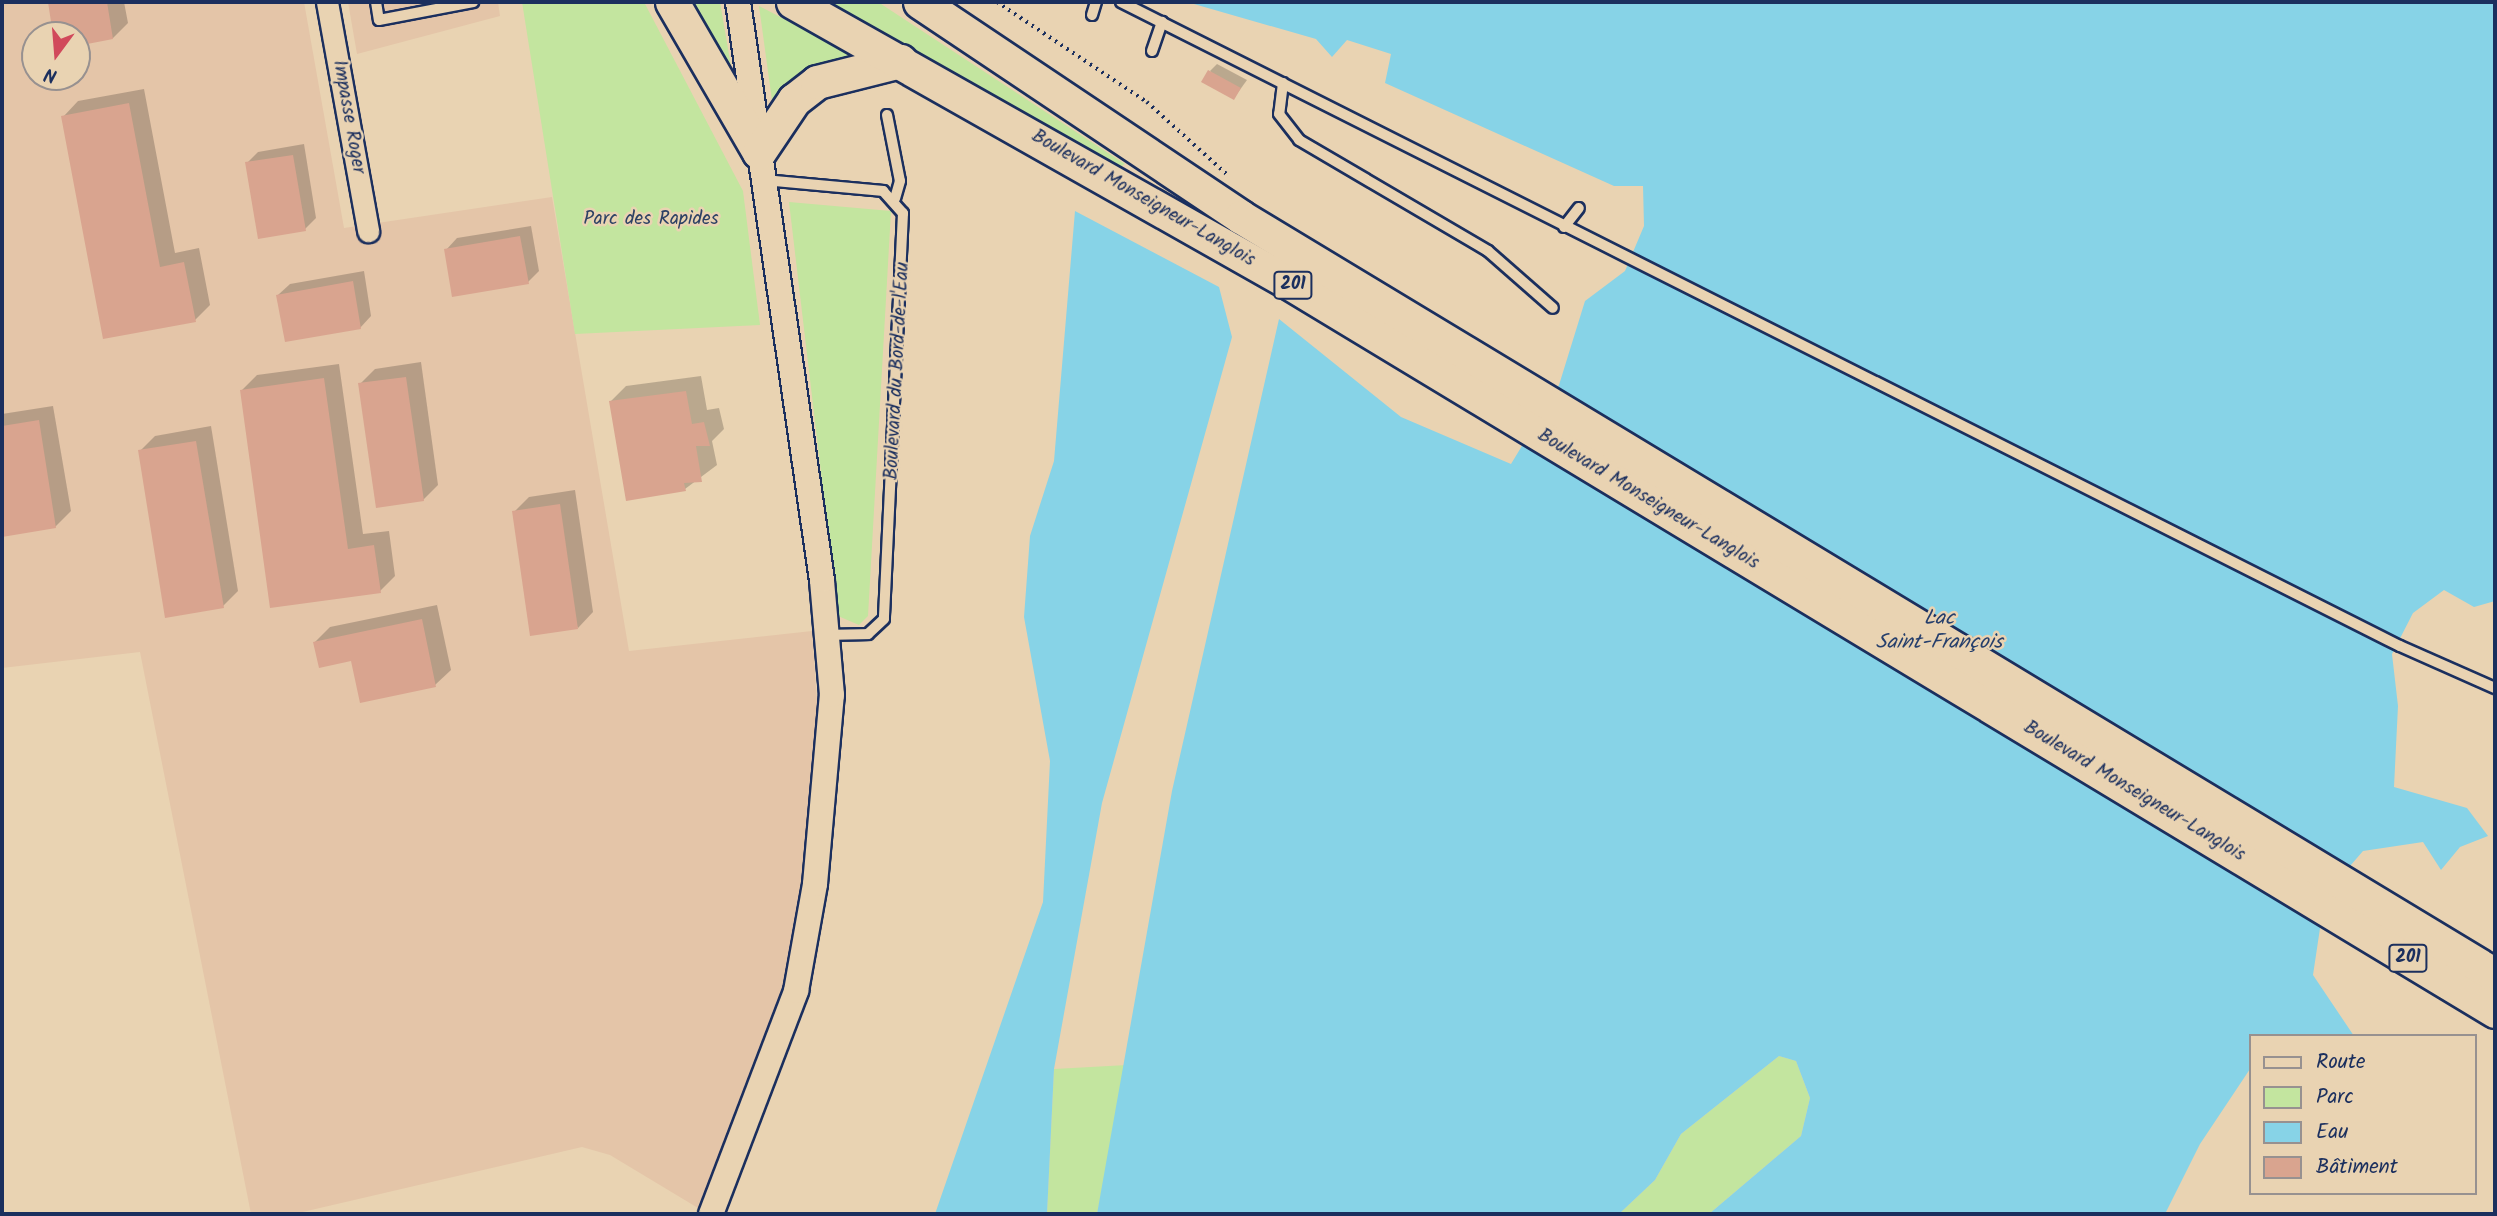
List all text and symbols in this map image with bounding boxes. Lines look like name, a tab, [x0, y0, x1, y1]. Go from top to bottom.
north arrow	[21, 21, 91, 91]
text: N	[41, 58, 61, 90]
street label: Impasse Roger	[327, 58, 369, 176]
street label: Boulevard Monseigneur-Langlois	[1027, 126, 1259, 272]
park label: Parc des Rapides	[583, 209, 719, 231]
street label: Boulevard du Bord-de-l'Eau	[881, 261, 915, 481]
road number: 201	[1272, 270, 1314, 300]
street label: Boulevard Monseigneur-Langlois	[1533, 425, 1763, 575]
water label: Lac Saint-François	[1876, 606, 2002, 656]
street label: Boulevard Monseigneur-Langlois	[2019, 717, 2249, 867]
road number: 201	[2387, 944, 2429, 973]
legend	[2248, 1034, 2476, 1195]
text: Route	[2316, 1046, 2365, 1079]
text: Parc	[2316, 1081, 2354, 1114]
text: Eau	[2316, 1116, 2348, 1149]
text: Bâtiment	[2316, 1151, 2398, 1184]

